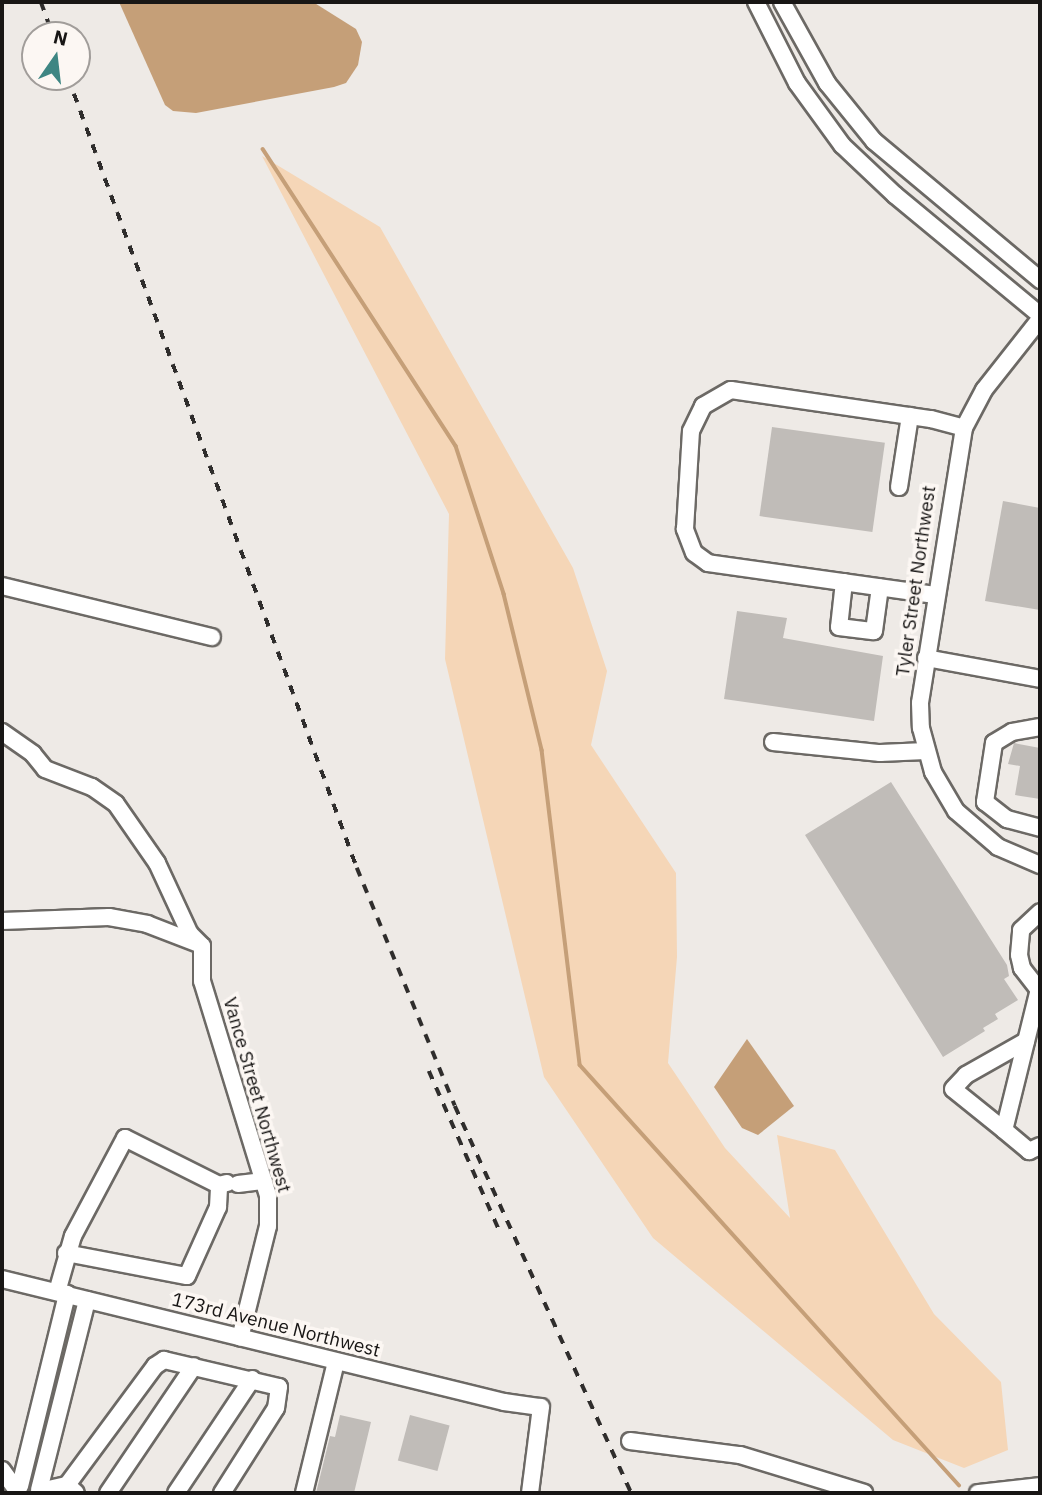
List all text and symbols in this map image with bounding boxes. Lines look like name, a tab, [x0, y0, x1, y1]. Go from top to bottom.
north arrow	[21, 21, 91, 91]
text: N	[51, 24, 70, 51]
street label: Tyler Street Northwest	[891, 484, 941, 678]
street label: Vance Street Northwest	[218, 995, 296, 1195]
street label: 173rd Avenue Northwest	[170, 1288, 382, 1362]

